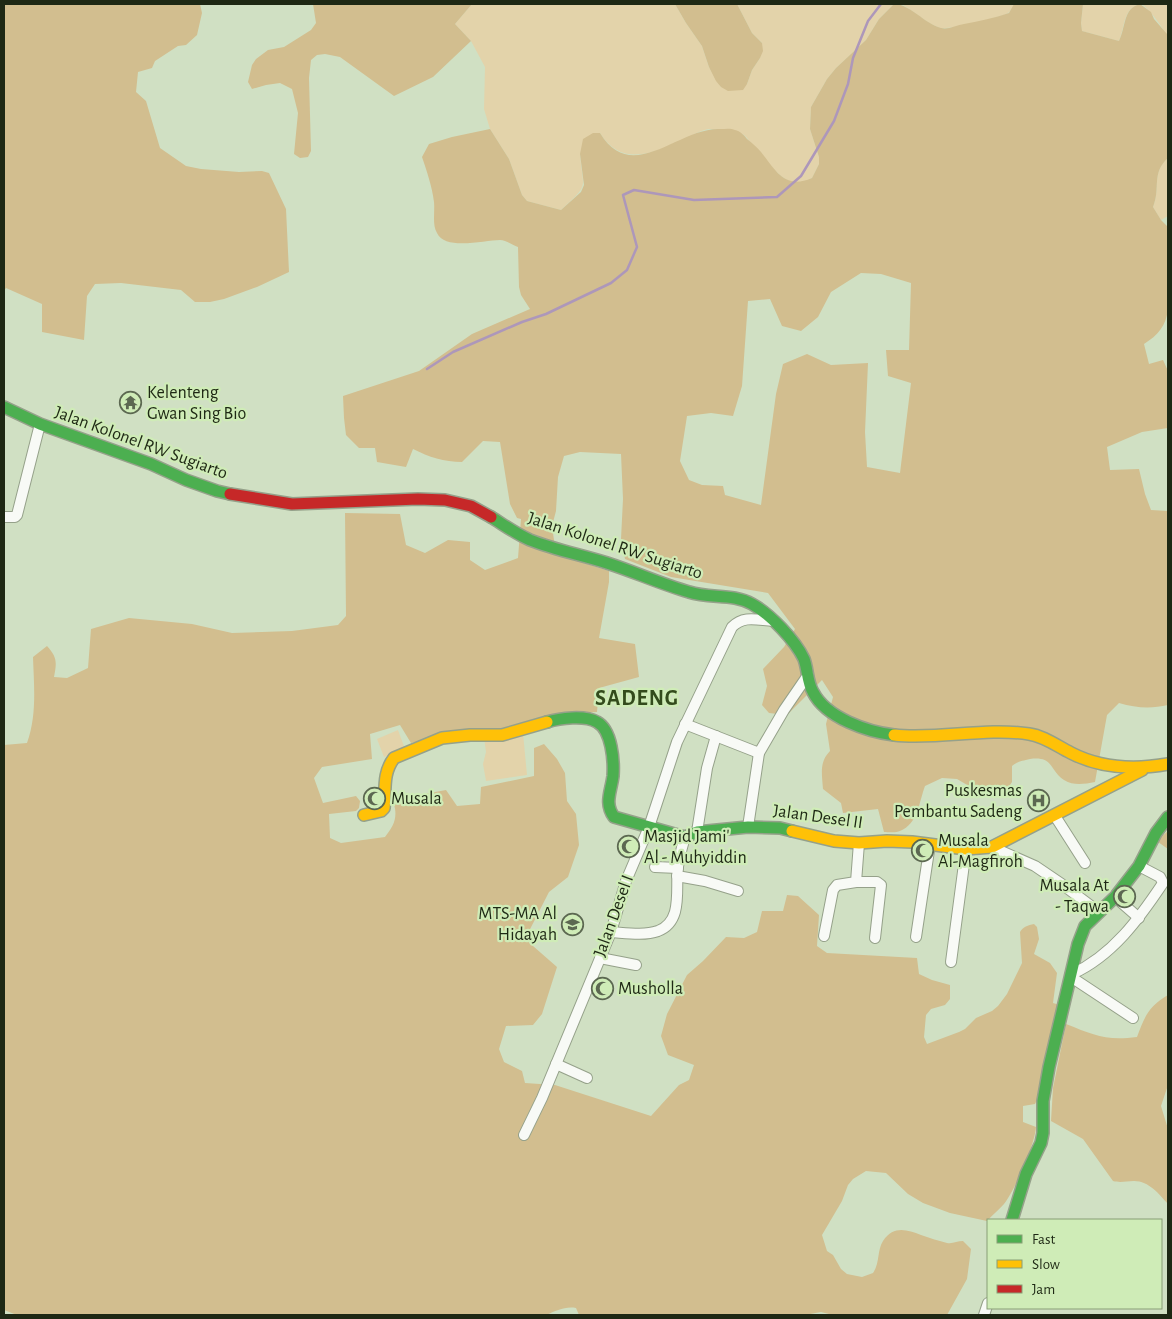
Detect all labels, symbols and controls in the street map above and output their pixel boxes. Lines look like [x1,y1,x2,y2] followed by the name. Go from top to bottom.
[147,384,247,423] place label: Kelenteng Gwan Sing Bio
[119,391,143,415] temple icon: Kelenteng Gwan Sing Bio
[52,403,230,483] street label: Jalan Kolonel RW Sugiarto
[525,509,705,583] street label: Jalan Kolonel RW Sugiarto
[595,687,679,709] district label: SADENG
[894,782,1022,821] place label: Puskesmas Pembantu Sadeng
[363,787,387,811] mosque icon: Musala
[1026,789,1050,813] hospital icon: Puskesmas Pembantu Sadeng
[391,790,442,808] place label: Musala
[772,802,864,832] street label: Jalan Desel II
[644,828,747,867] place label: Masjid Jami' Al - Muhyiddin
[938,832,1023,871] place label: Musala Al-Magfiroh
[616,835,640,859] mosque icon: Masjid Jami' Al - Muhyiddin
[910,839,934,863] mosque icon: Musala Al-Magfiroh
[591,873,637,959] street label: Jalan Desel I
[1039,877,1109,916] place label: Musala At - Taqwa
[1113,884,1137,908] mosque icon: Musala At - Taqwa
[478,905,557,944] place label: MTS-MA Al Hidayah
[561,912,585,936] school or university icon: MTS-MA Al Hidayah
[590,977,614,1001] mosque icon: Musholla
[618,980,683,998] place label: Musholla
[987,1219,1162,1309] legend
[1032,1232,1056,1247] text: Fast
[1032,1257,1060,1272] text: Slow
[1032,1282,1055,1297] text: Jam

